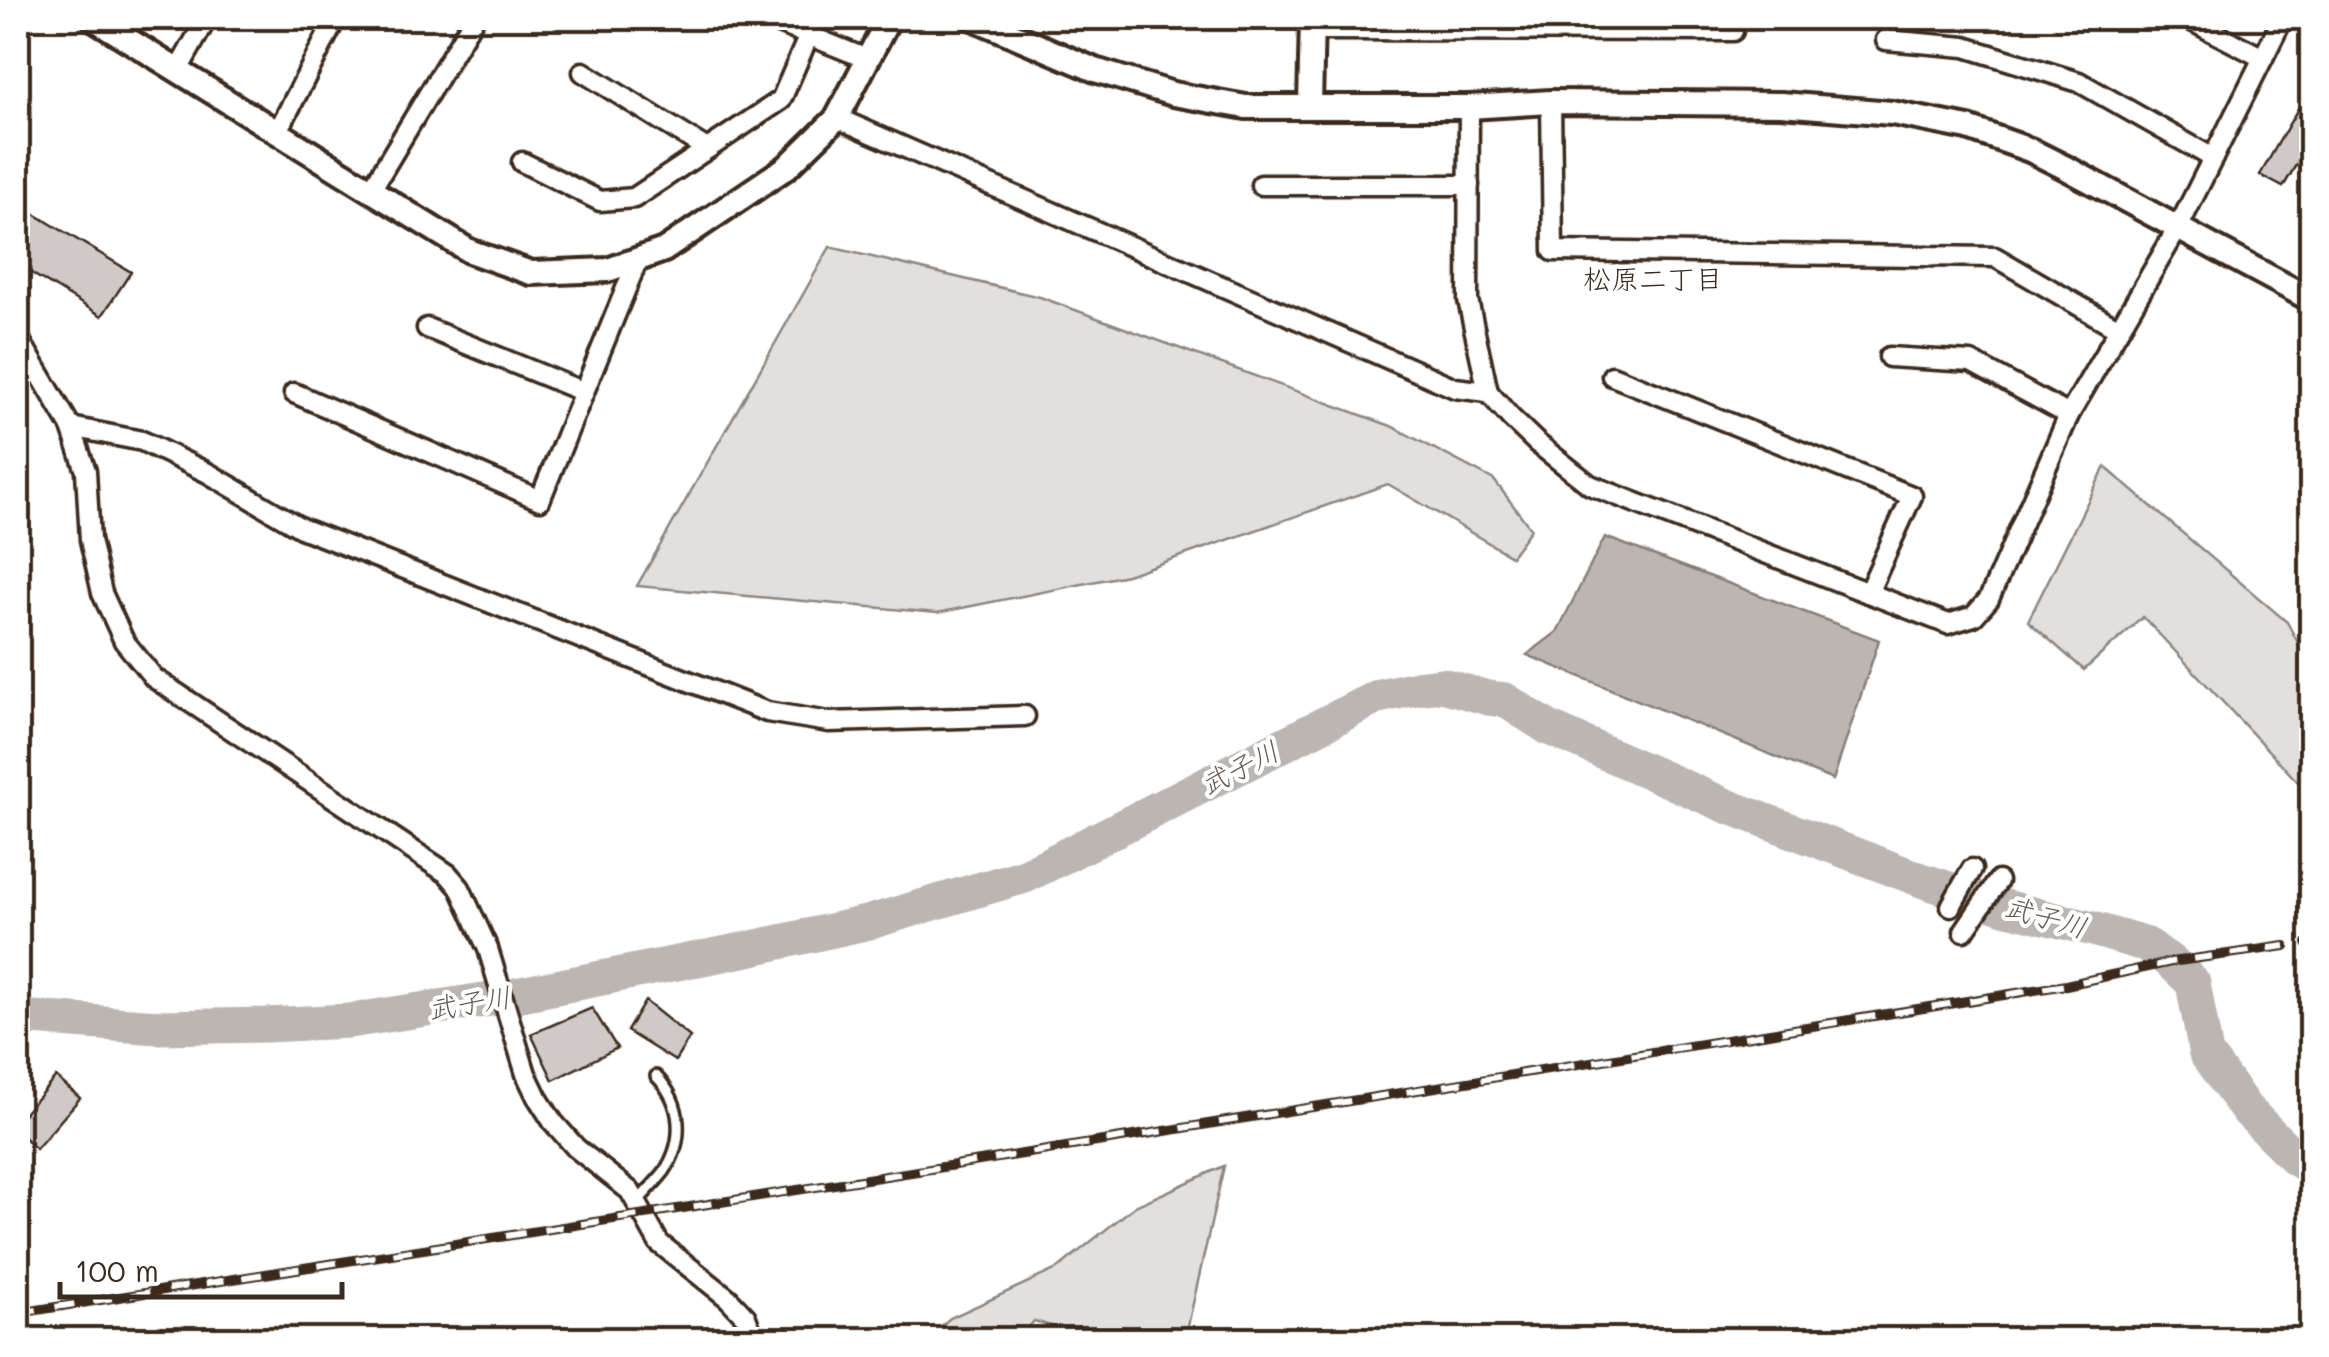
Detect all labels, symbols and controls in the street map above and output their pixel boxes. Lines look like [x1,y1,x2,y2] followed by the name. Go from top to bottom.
[1583,260,1723,296] district label: 松原二丁目
[1193,732,1285,802] water label: 武子川
[2001,887,2091,945] water label: 武子川
[425,978,513,1026] water label: 武子川
[60,1237,342,1299] scale bar
[75,1250,159,1290] text: 100 m

